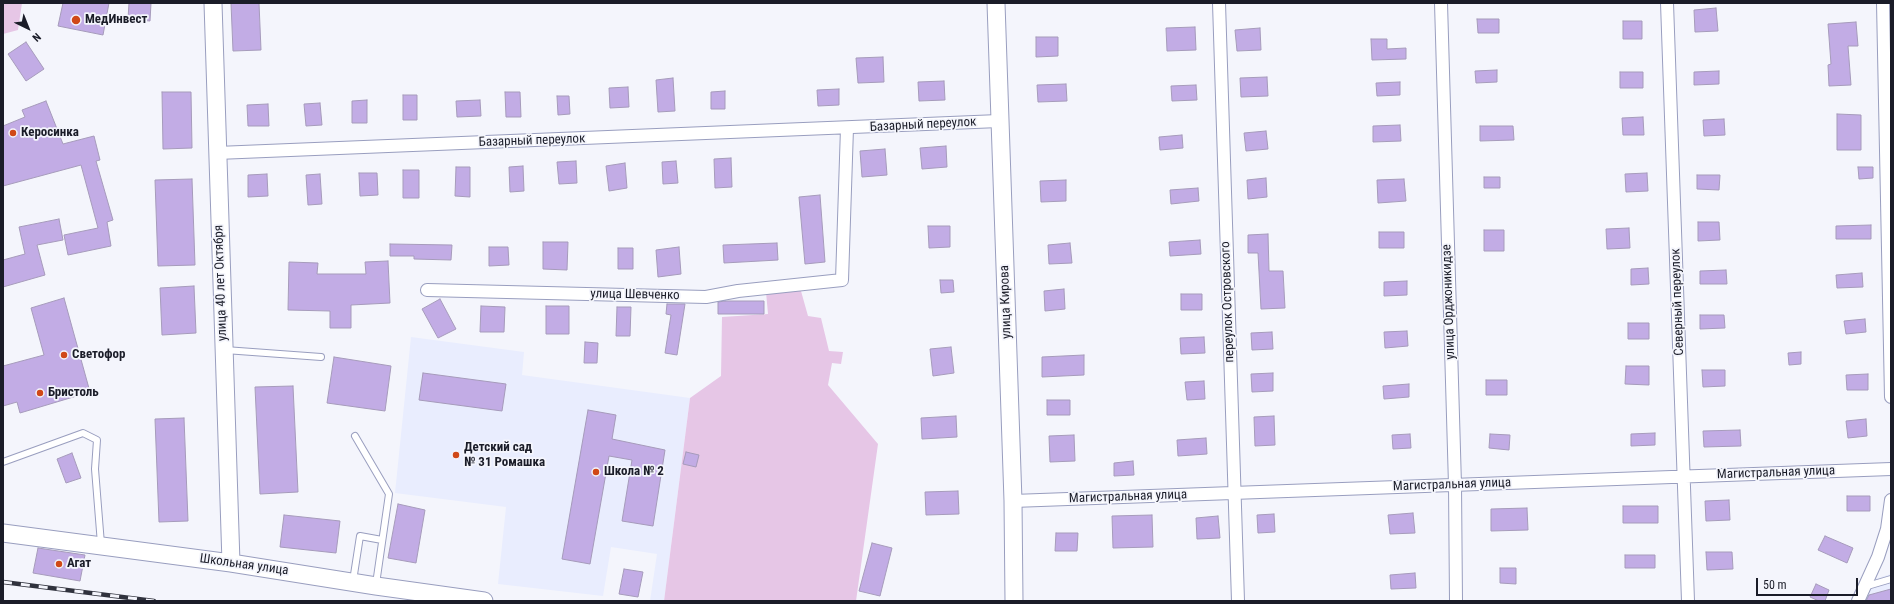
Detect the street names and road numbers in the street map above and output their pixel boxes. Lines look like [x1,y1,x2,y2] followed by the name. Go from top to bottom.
[869,114,977,136] street label: Базарный переулок
[478,131,586,151] street label: Базарный переулок
[211,225,231,341] street label: улица 40 лет Октября
[1218,241,1238,363] street label: переулок Островского
[1439,244,1459,360] street label: улица Орджоникидзе
[1668,248,1688,356] street label: Северный переулок
[997,265,1015,339] street label: улица Кирова
[590,286,680,304] street label: улица Шевченко
[1717,463,1835,483] street label: Магистральная улица
[1393,475,1511,495] street label: Магистральная улица
[1069,487,1187,507] street label: Магистральная улица
[199,551,289,579] street label: Школьная улица

